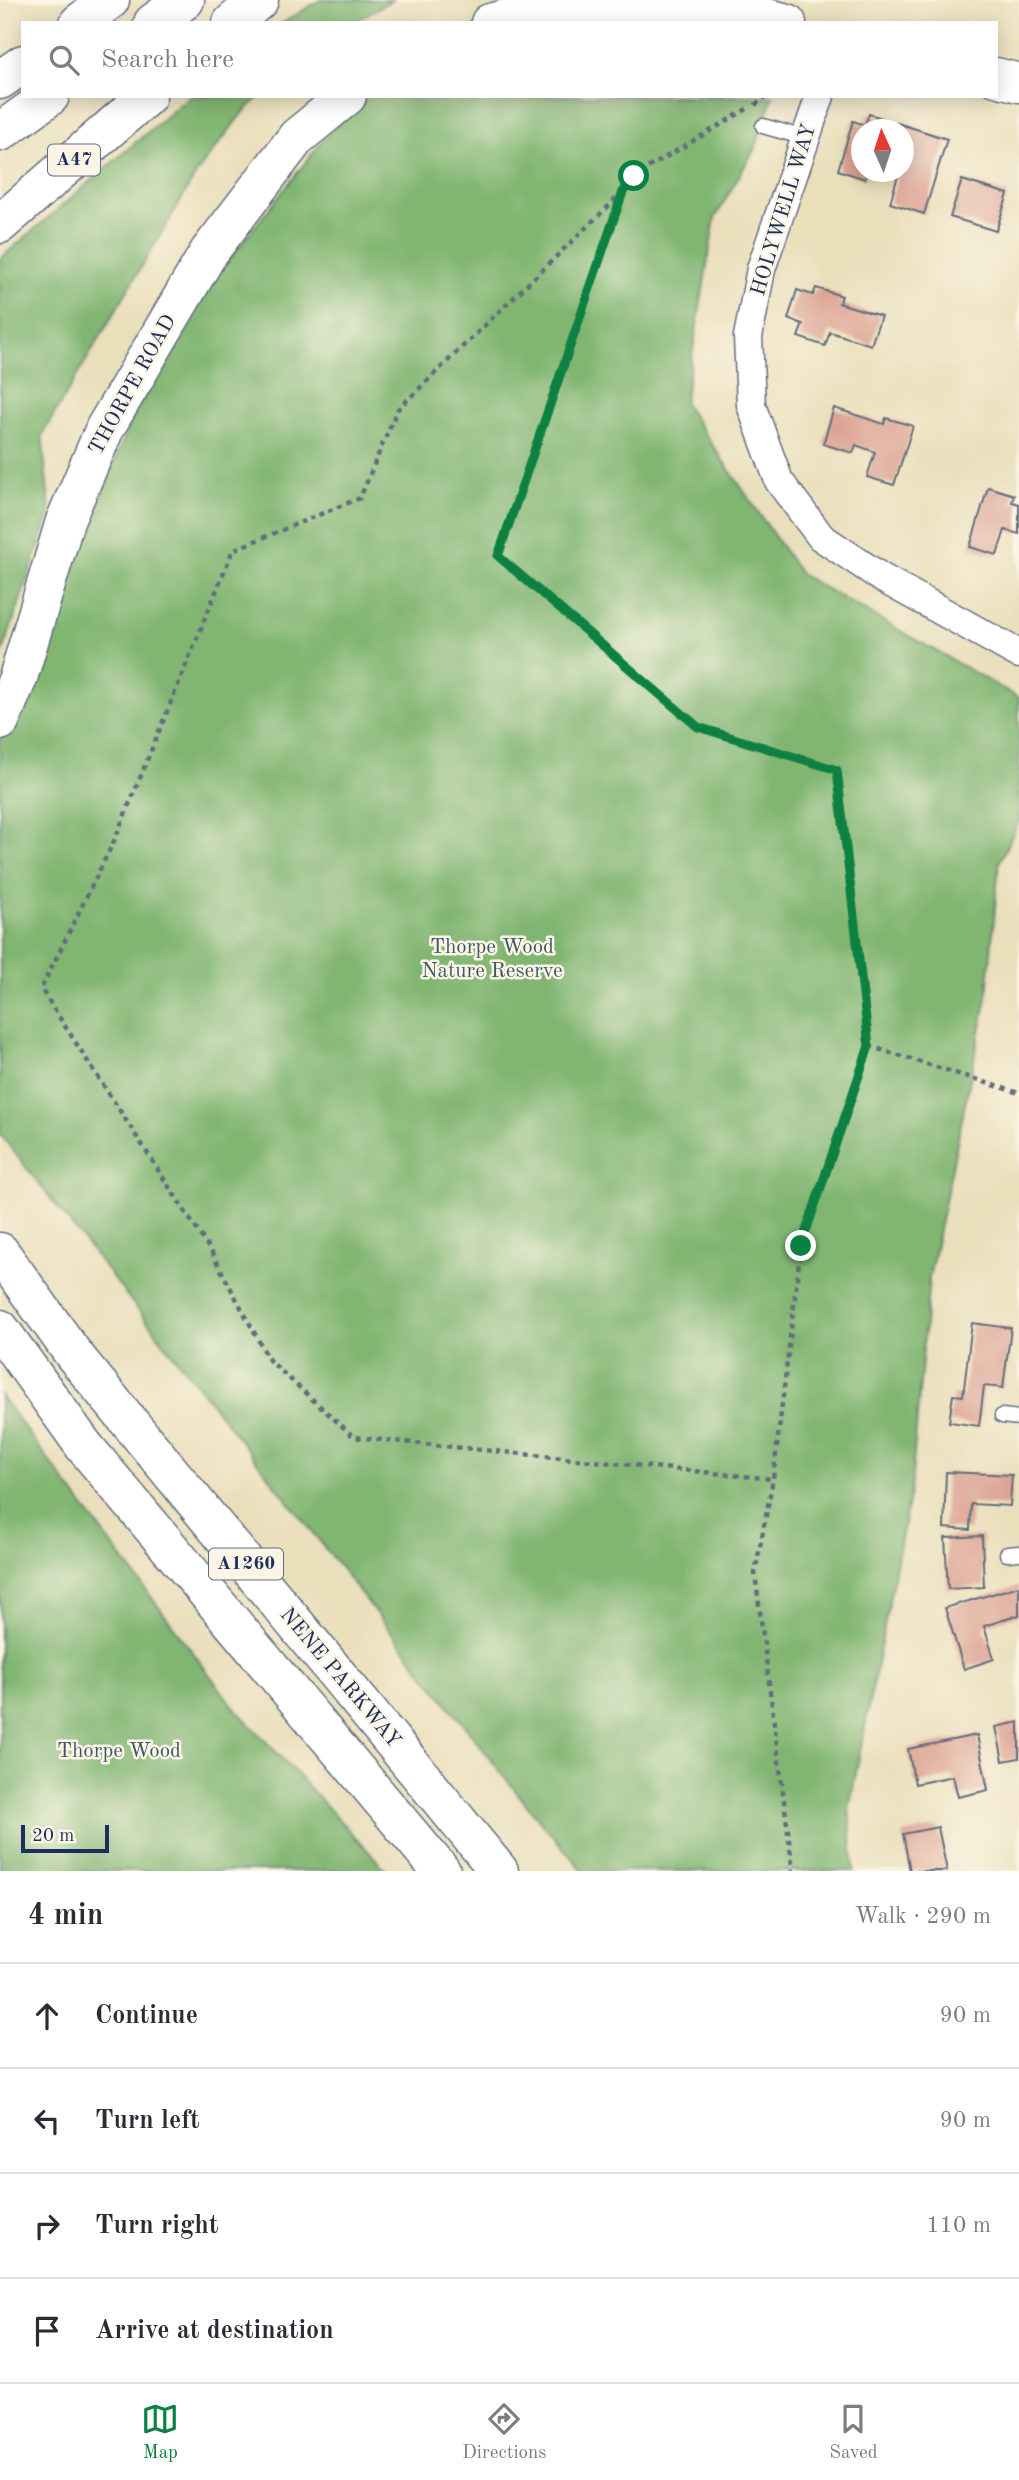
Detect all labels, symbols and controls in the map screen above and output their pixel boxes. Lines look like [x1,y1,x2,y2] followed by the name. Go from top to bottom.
[21,21,998,98] search box
[45,41,83,79] icon: search
[101,47,234,73] text: Search here
[851,119,914,182] north arrow
[748,122,820,298] street label: HOLYWELL WAY
[48,144,100,176] road number: A47
[618,160,649,191] route start
[86,311,180,459] street label: THORPE ROAD
[421,937,563,982] park label: Thorpe Wood Nature Reserve
[785,1230,816,1261] route end
[209,1548,283,1580] road number: A1260
[276,1604,404,1752] street label: NENE PARKWAY
[57,1741,181,1762] park label: Thorpe Wood
[21,1822,108,1854] scale bar
[32,1827,74,1846] text: 20 m
[28,1901,103,1931] text: 4 min
[855,1905,991,1928] text: Walk · 290 m
[28,1997,66,2035] icon: ahead
[95,2003,198,2029] text: Continue
[940,2004,991,2027] text: 90 m
[28,2102,66,2140] icon: left
[95,2108,200,2134] text: Turn left
[940,2109,991,2132] text: 90 m
[28,2207,66,2245] icon: right
[95,2213,218,2239] text: Turn right
[926,2214,991,2237] text: 110 m
[28,2312,66,2350] icon: arrive
[95,2318,334,2344] text: Arrive at destination
[141,2400,179,2465] tab: Map
[462,2400,547,2465] tab: Directions
[829,2400,878,2465] tab: Saved

